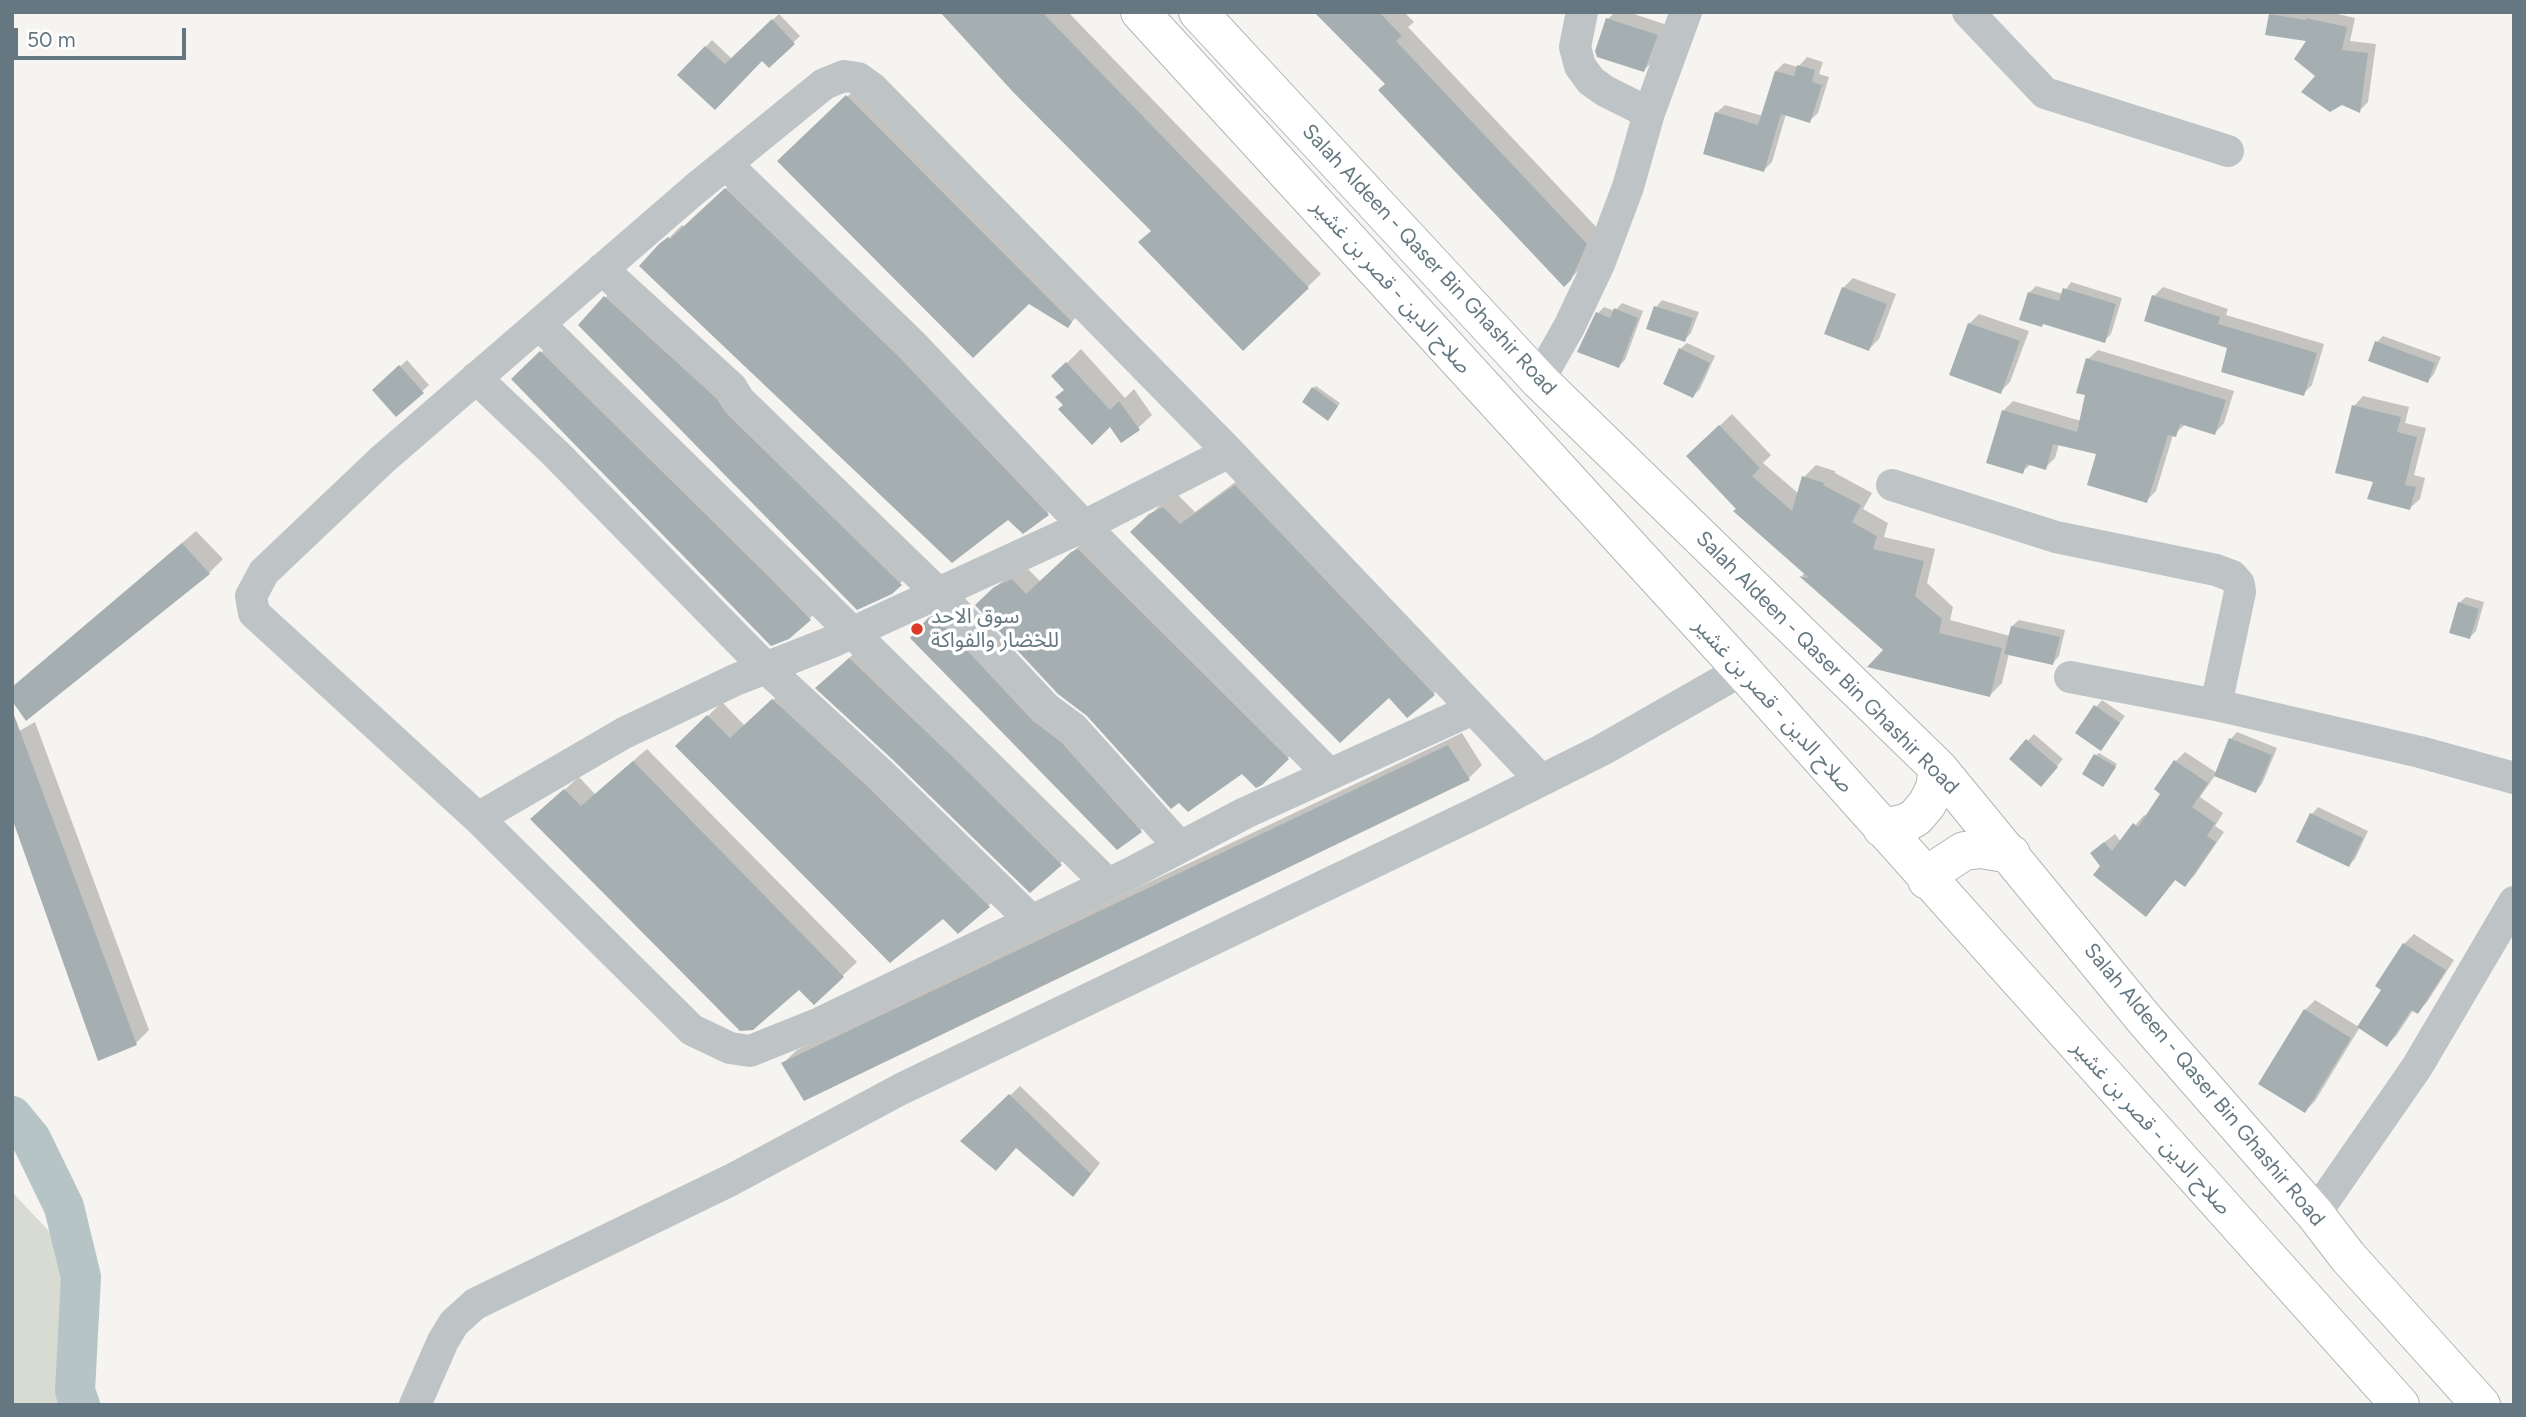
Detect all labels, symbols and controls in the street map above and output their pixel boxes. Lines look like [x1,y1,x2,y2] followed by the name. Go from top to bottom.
[18,14,189,58] scale bar
[27,27,76,52] text: 50 m
[1297,119,1561,401] street label: Salah Aldeen - Qaser Bin Ghashir Road
[1306,195,1476,379] street label: صلاح الدين - قصر بن غشير
[1690,526,1964,800] street label: Salah Aldeen - Qaser Bin Ghashir Road
[931,604,1059,654] place label: سوق الاحد للخضار والفواكة
[1688,614,1858,798] street label: صلاح الدين - قصر بن غشير
[909,621,925,637] marker: سوق الاحد للخضار والفواكة
[2078,938,2330,1232] street label: Salah Aldeen - Qaser Bin Ghashir Road
[2066,1036,2236,1220] street label: صلاح الدين - قصر بن غشير

